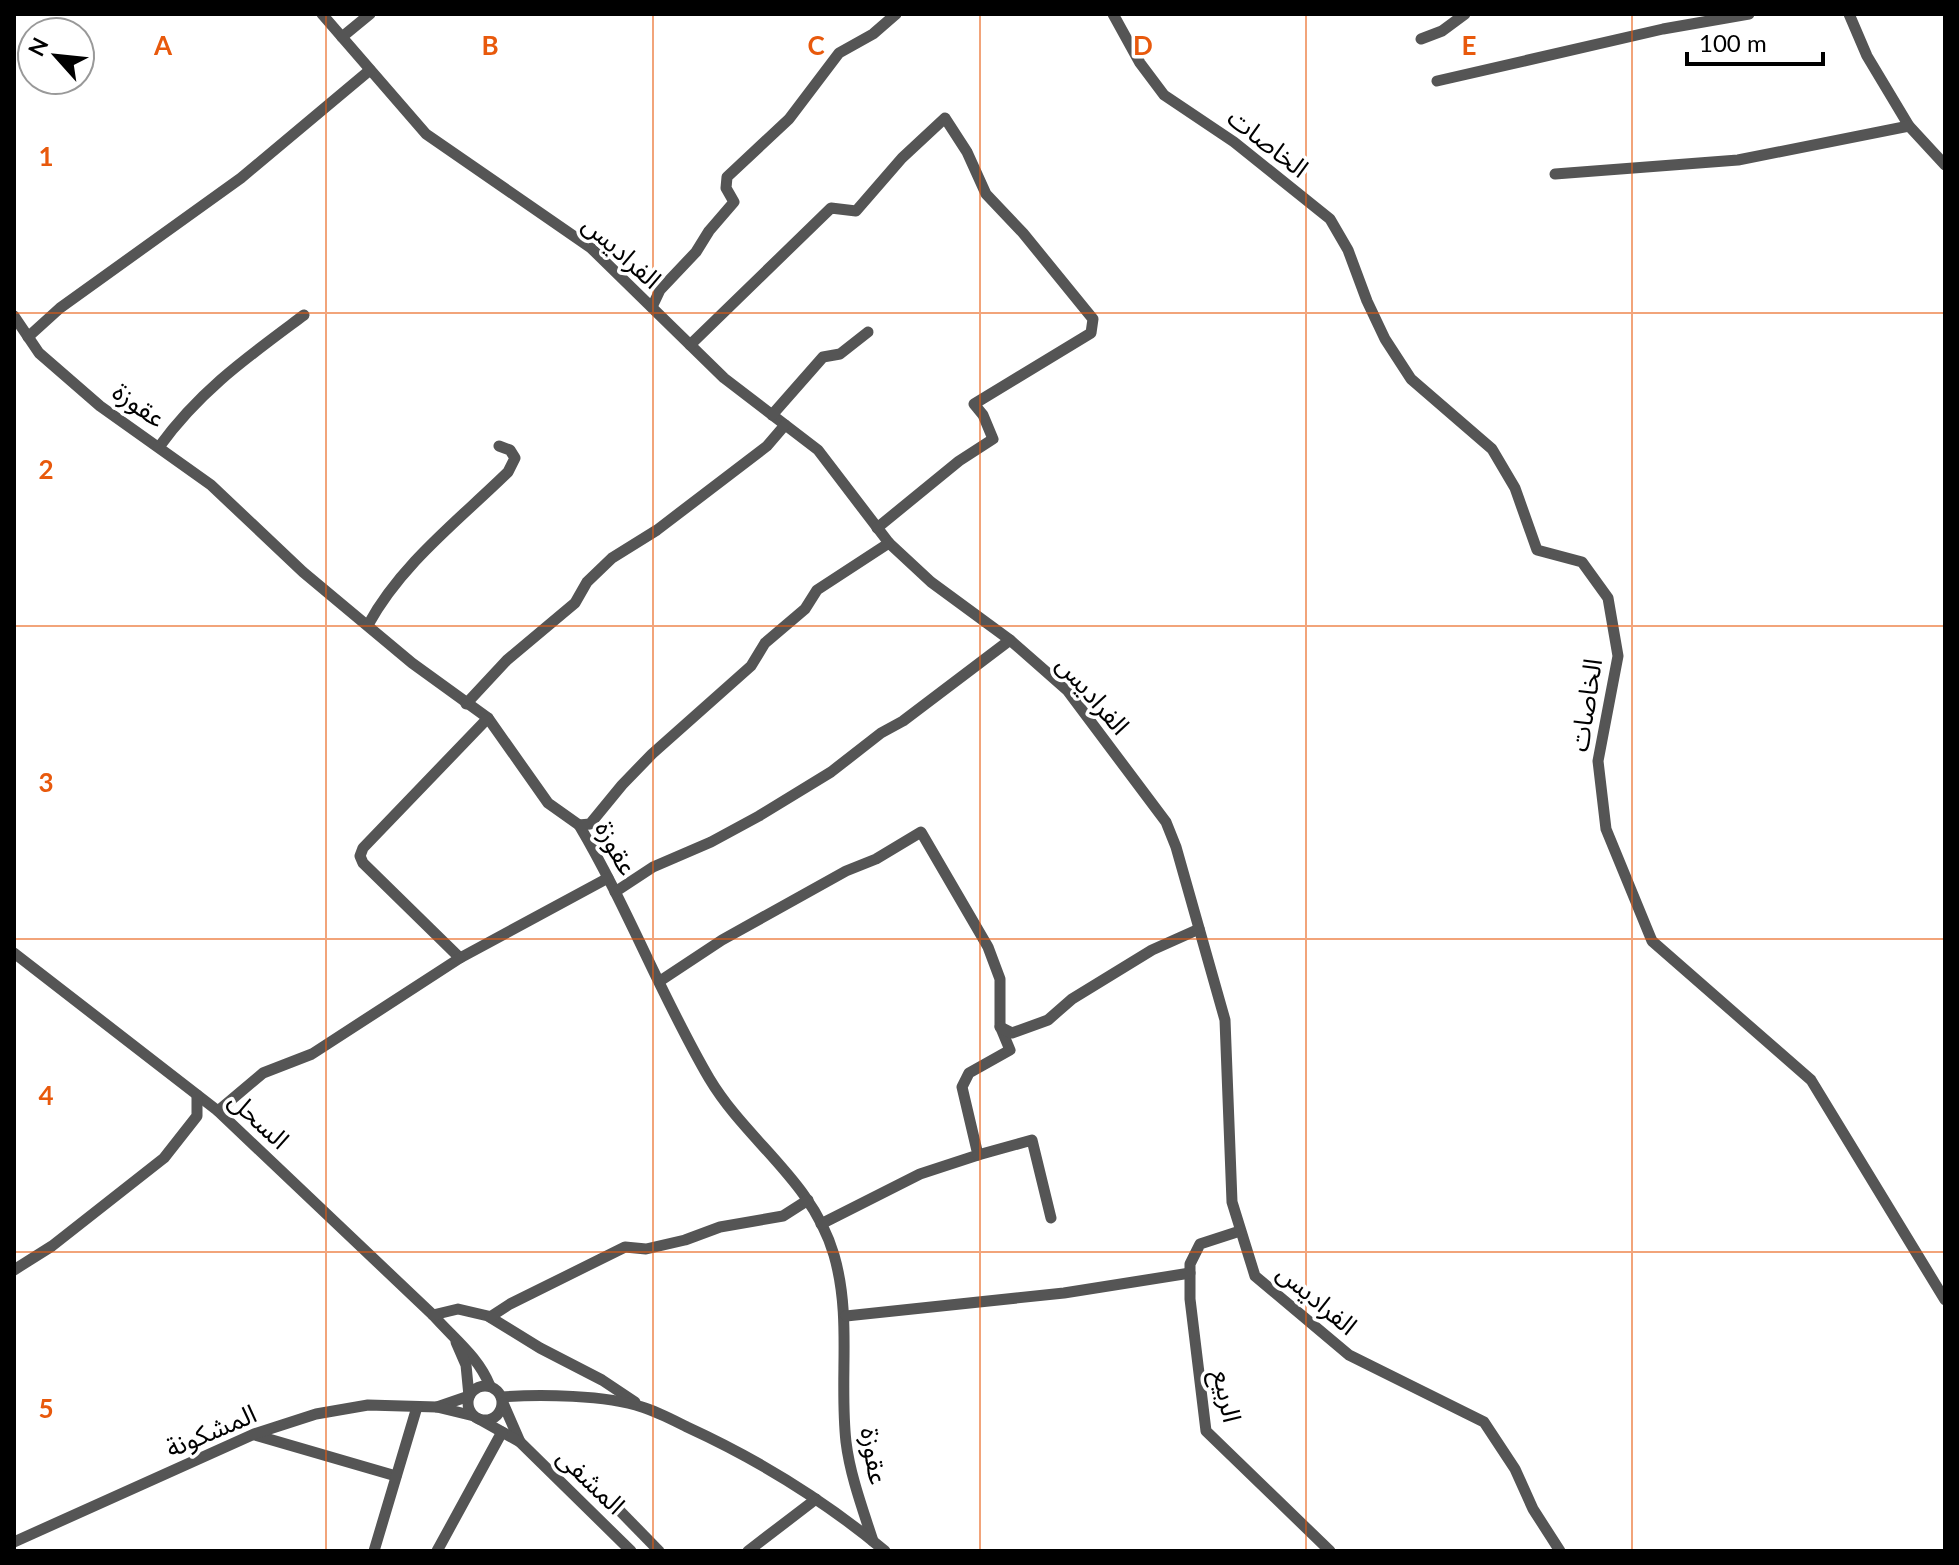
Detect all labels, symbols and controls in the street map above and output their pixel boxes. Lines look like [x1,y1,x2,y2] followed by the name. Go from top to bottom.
[16,16,96,96] north arrow
[1687,16,1823,66] scale bar
[1699,28,1767,57] text: 100 m
[153,29,173,61] text: A
[481,29,499,61] text: B
[807,29,825,61] text: C
[1133,29,1153,61] text: D
[1462,29,1476,61] text: E
[22,33,54,60] text: N
[1222,101,1315,184] street label: الخاصات
[38,140,54,172] text: 1
[577,208,669,295] street label: الفراديس
[107,375,172,434] street label: عقوزة
[38,453,54,485] text: 2
[1051,648,1137,741] street label: الفراديس
[1562,656,1608,754] street label: الخاصات
[38,766,54,798] text: 3
[589,815,645,880] street label: عقوزة
[38,1079,54,1111] text: 4
[223,1083,296,1155] street label: السحل
[1271,1256,1364,1341] street label: الفراديس
[1202,1367,1249,1426] street label: الربيع
[38,1392,54,1424] text: 5
[161,1397,261,1463] street label: المشكونة
[854,1425,896,1487] street label: عقوزة
[551,1440,632,1520] street label: المشفى

